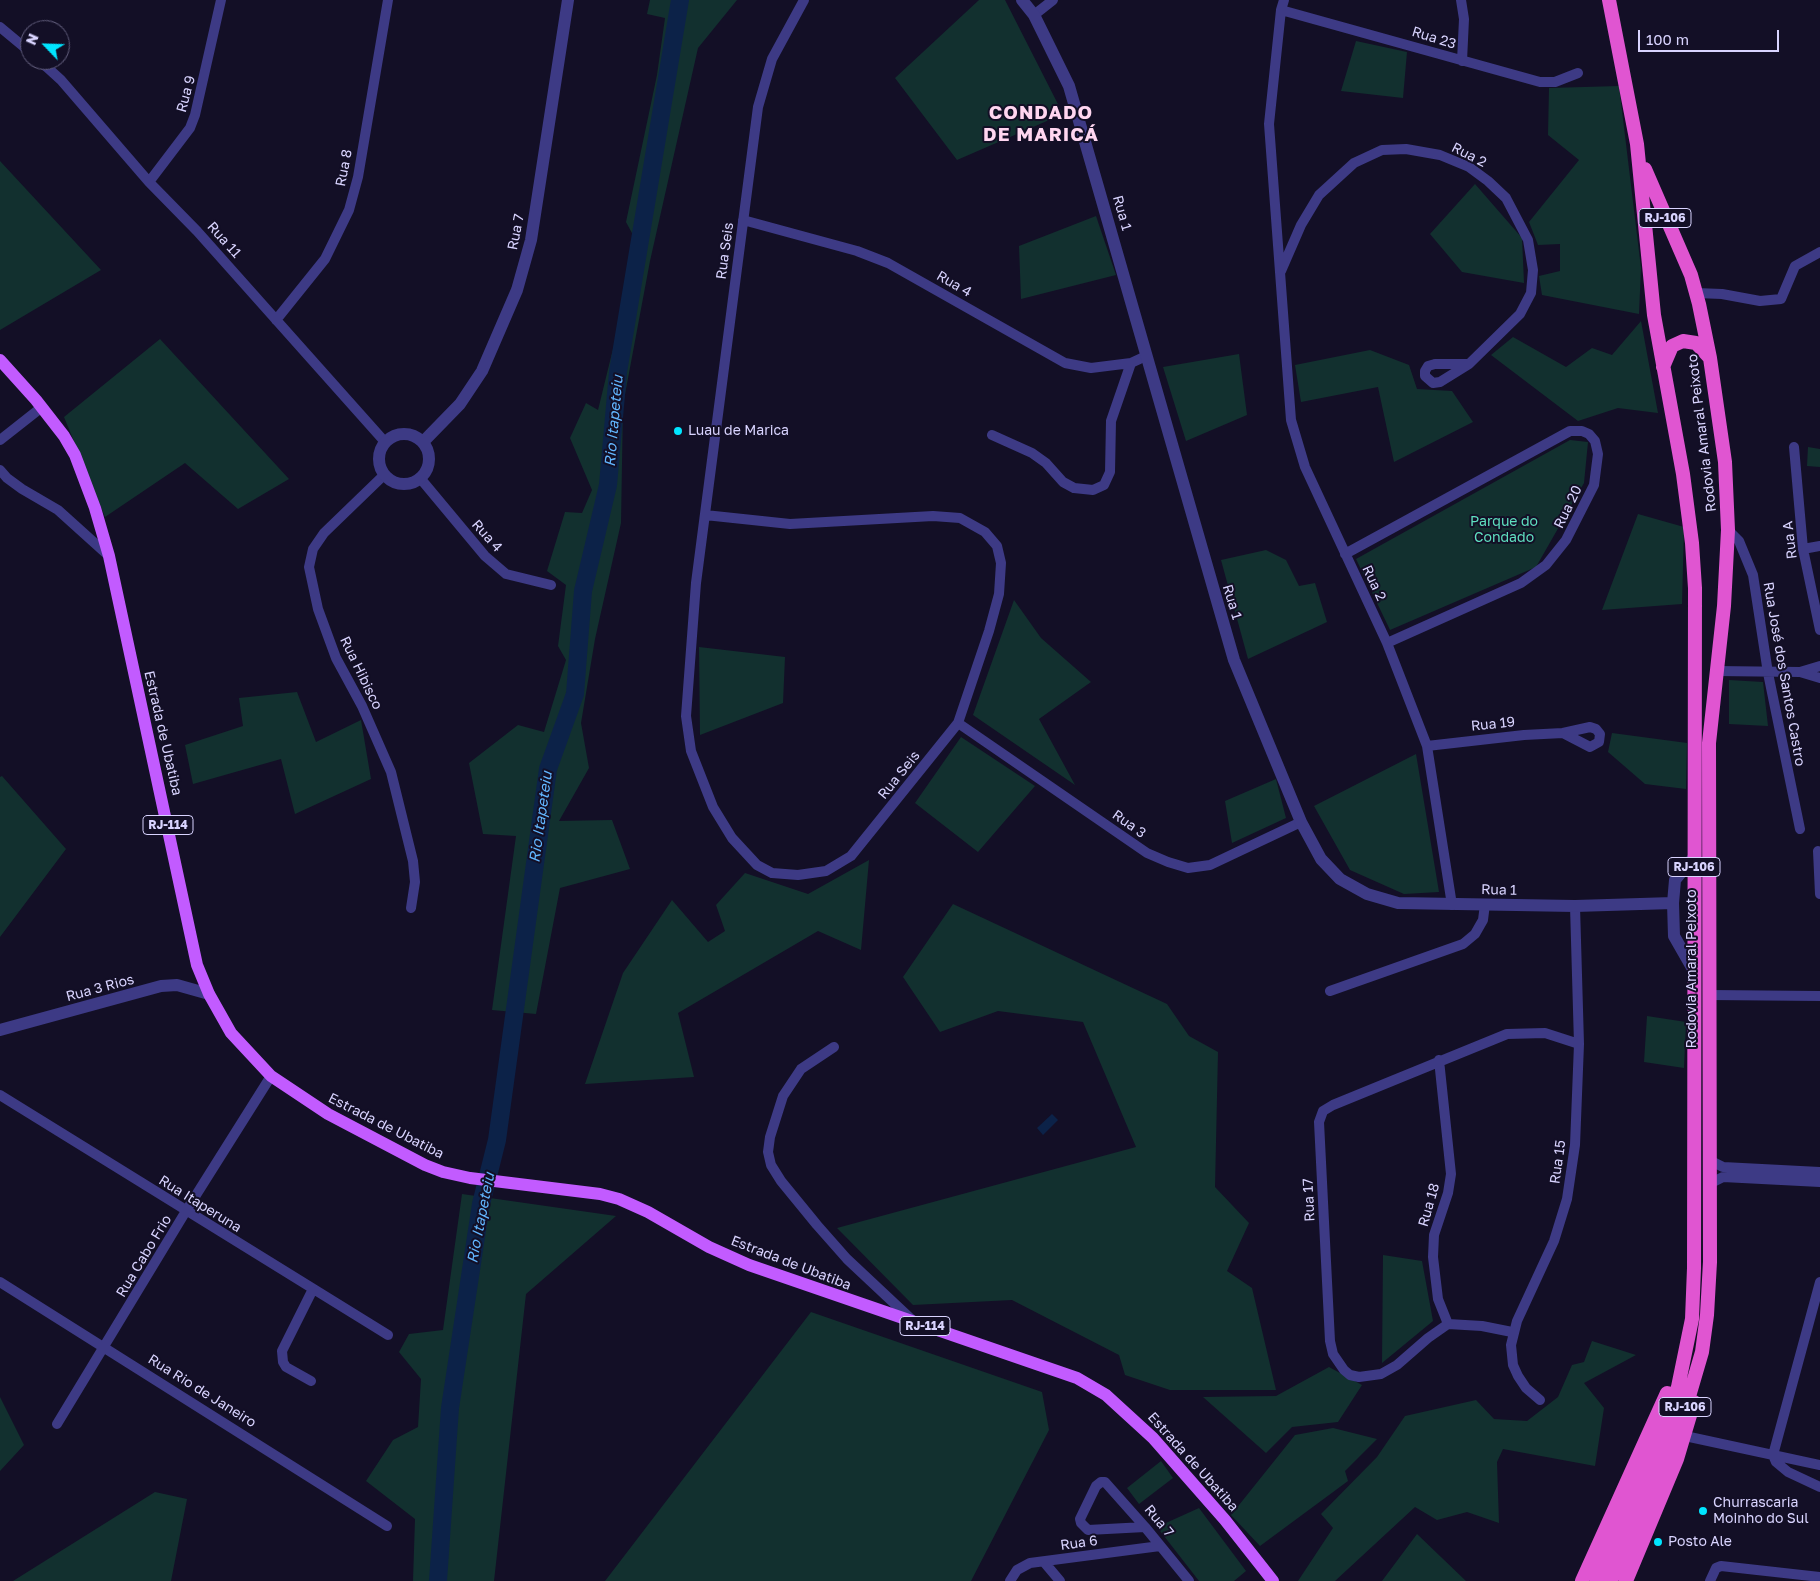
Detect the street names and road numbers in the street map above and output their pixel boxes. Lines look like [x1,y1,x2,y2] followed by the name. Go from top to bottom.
[1410,23,1458,53] street label: Rua 23
[173,74,199,114] street label: Rua 9
[1449,139,1489,171] street label: Rua 2
[332,148,356,188] street label: Rua 8
[1109,193,1135,233] street label: Rua 1
[1639,208,1691,228] road number: RJ-106
[504,212,528,252] street label: Rua 7
[203,219,245,261] street label: Rua 11
[713,221,737,281] street label: Rua Seis
[933,267,975,301] street label: Rua 4
[1684,353,1720,513] street label: Rodovia Amaral Peixoto
[1550,483,1586,531] street label: Rua 20
[468,516,506,556] street label: Rua 4
[1779,520,1801,560] street label: Rua A
[1359,563,1389,603] street label: Rua 2
[1760,581,1808,767] street label: Rua José dos Santos Castro
[1219,582,1245,622] street label: Rua 1
[336,634,386,712] street label: Rua Hibisco
[140,669,186,797] street label: Estrada de Ubatiba
[1470,713,1516,735] street label: Rua 19
[874,747,924,803] street label: Rua Seis
[1109,806,1149,842] street label: Rua 3
[143,816,193,834] road number: RJ-114
[1668,858,1720,876] road number: RJ-106
[1481,881,1517,899] street label: Rua 1
[1684,889,1700,1049] street label: Rodovia Amaral Peixoto
[64,971,136,1005] street label: Rua 3 Rios
[325,1090,447,1162] street label: Estrada de Ubatiba
[1547,1139,1569,1185] street label: Rua 15
[156,1172,244,1236] street label: Rua Itaperuna
[1299,1178,1319,1222] street label: Rua 17
[1415,1181,1443,1229] street label: Rua 18
[113,1212,175,1300] street label: Rua Cabo Frio
[728,1232,854,1294] street label: Estrada de Ubatiba
[900,1316,950,1335] road number: RJ-114
[145,1351,259,1431] street label: Rua Rio de Janeiro
[1659,1398,1711,1416] road number: RJ-106
[1144,1409,1242,1515] street label: Estrada de Ubatiba
[1141,1502,1177,1540] street label: Rua 7
[1059,1532,1099,1554] street label: Rua 6

